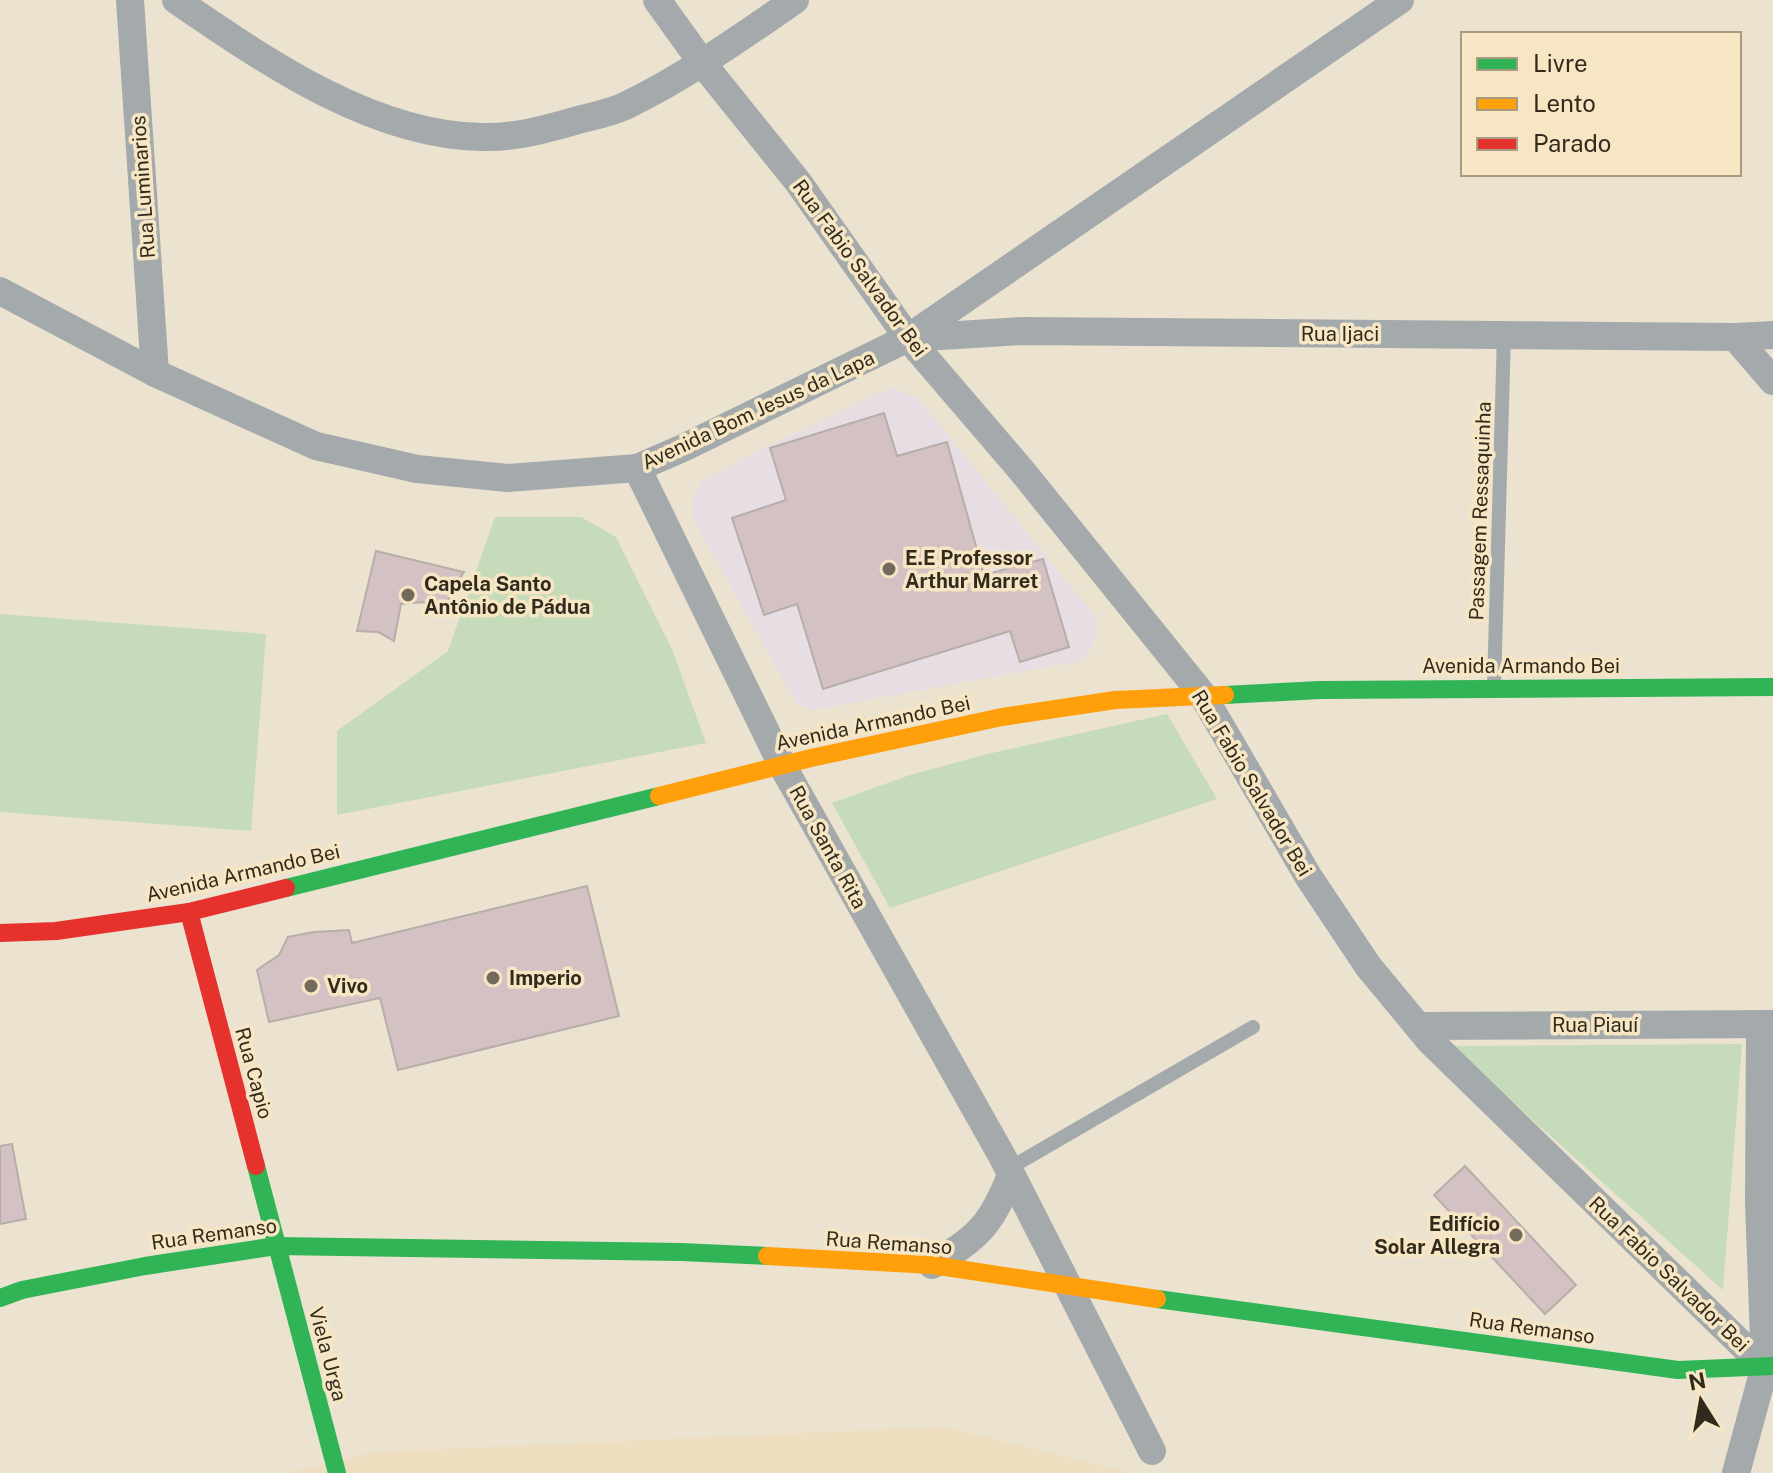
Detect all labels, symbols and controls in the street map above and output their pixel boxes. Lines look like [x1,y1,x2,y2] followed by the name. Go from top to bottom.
[1461,32,1741,176] legend
[1533,49,1588,77] text: Livre
[1533,89,1596,117] text: Lento
[126,115,160,259] street label: Rua Luminarios
[1533,129,1611,157] text: Parado
[788,175,932,361] street label: Rua Fabio Salvador Bei
[1301,322,1379,346] street label: Rua Ijaci
[638,345,878,475] street label: Avenida Bom Jesus da Lapa
[1464,401,1496,621] street label: Passagem Ressaquinha
[905,546,1038,593] place label: E.E Professor Arthur Marret
[880,560,898,578] marker: E.E Professor Arthur Marret
[424,572,590,619] place label: Capela Santo Antônio de Pádua
[399,586,417,604] marker: Capela Santo Antônio de Pádua
[1422,654,1620,678] street label: Avenida Armando Bei
[1187,685,1317,881] street label: Rua Fabio Salvador Bei
[774,691,972,755] street label: Avenida Armando Bei
[784,781,872,913] street label: Rua Santa Rita
[144,839,342,907] street label: Avenida Armando Bei
[509,966,582,990] place label: Imperio
[484,969,502,987] marker: Imperio
[327,974,368,998] place label: Vivo
[302,977,320,995] marker: Vivo
[1552,1013,1639,1037] street label: Rua Piauí
[230,1025,278,1121] street label: Rua Capio
[1584,1191,1754,1357] street label: Rua Fabio Salvador Bei
[1374,1212,1500,1259] place label: Edifício Solar Allegra
[150,1213,278,1255] street label: Rua Remanso
[1507,1226,1525,1244] marker: Edifício Solar Allegra
[825,1227,953,1259] street label: Rua Remanso
[304,1304,352,1404] street label: Viela Urga
[1468,1307,1596,1349] street label: Rua Remanso
[1661,1361,1741,1441] north arrow
[1686,1367,1708,1396] text: N

